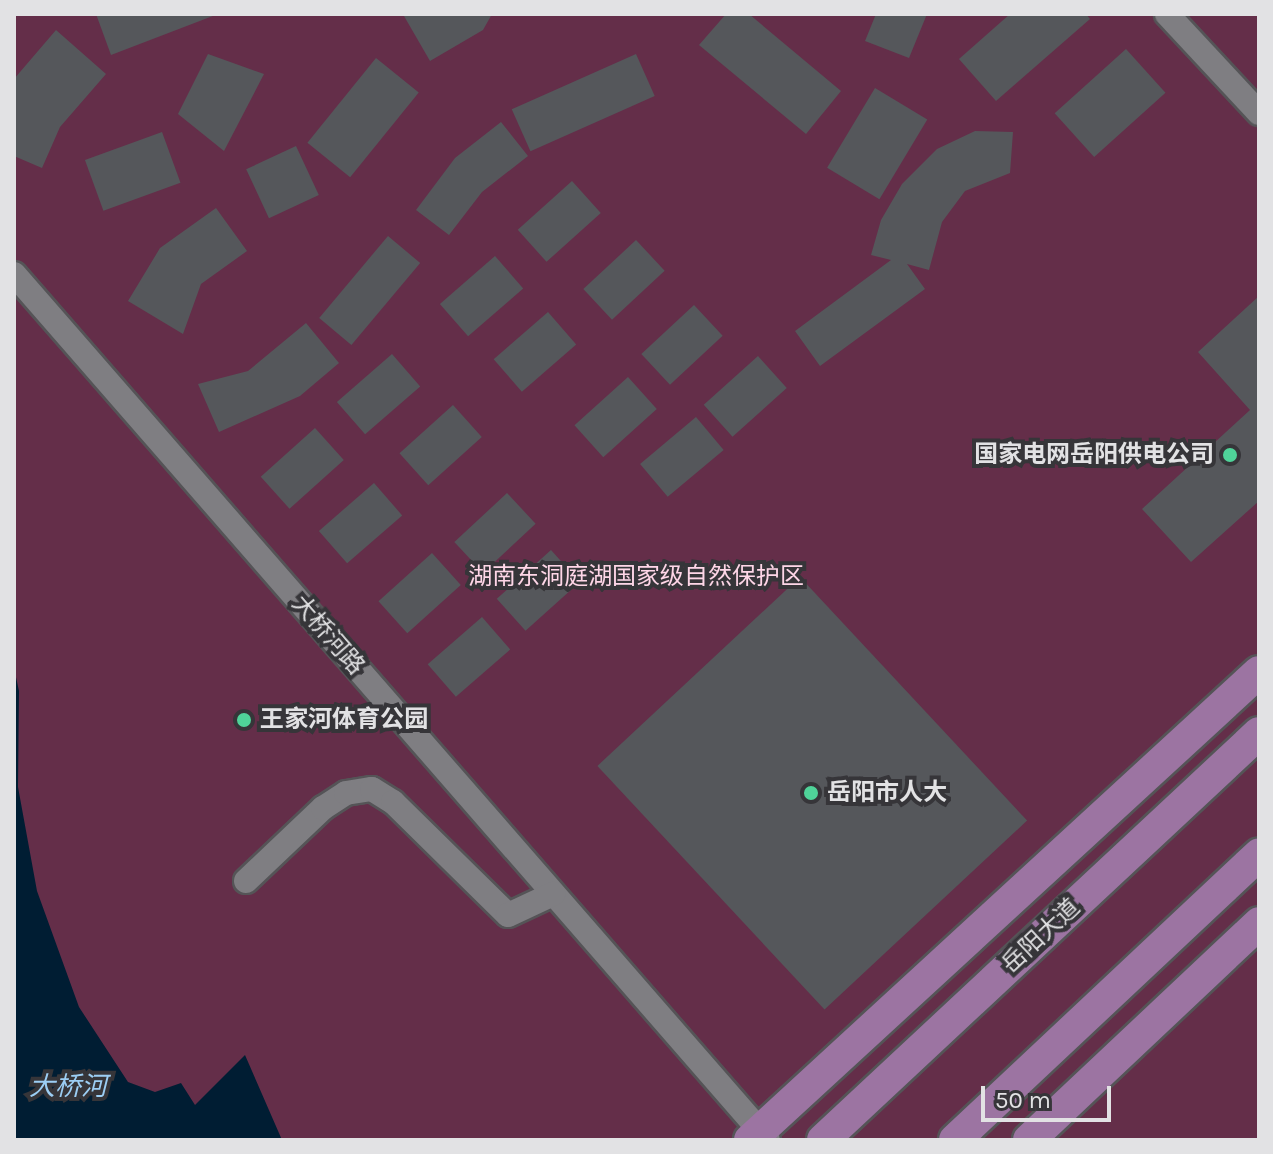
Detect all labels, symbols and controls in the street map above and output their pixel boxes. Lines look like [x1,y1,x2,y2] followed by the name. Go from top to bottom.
[974,441,1214,469] place label: 国家电网岳阳供电公司
[1221,446,1239,464] marker: 国家电网岳阳供电公司
[468,563,804,591] park label: 湖南东洞庭湖国家级自然保护区
[286,589,370,681] street label: 大桥河路
[260,706,428,734] place label: 王家河体育公园
[235,711,253,729] marker: 王家河体育公园
[827,779,947,807] place label: 岳阳市人大
[802,784,820,802] marker: 岳阳市人大
[996,893,1086,979] street label: 岳阳大道
[985,1070,1115,1120] scale bar
[29,1071,107,1103] water label: 大桥河
[995,1086,1051,1114] text: 50 m

